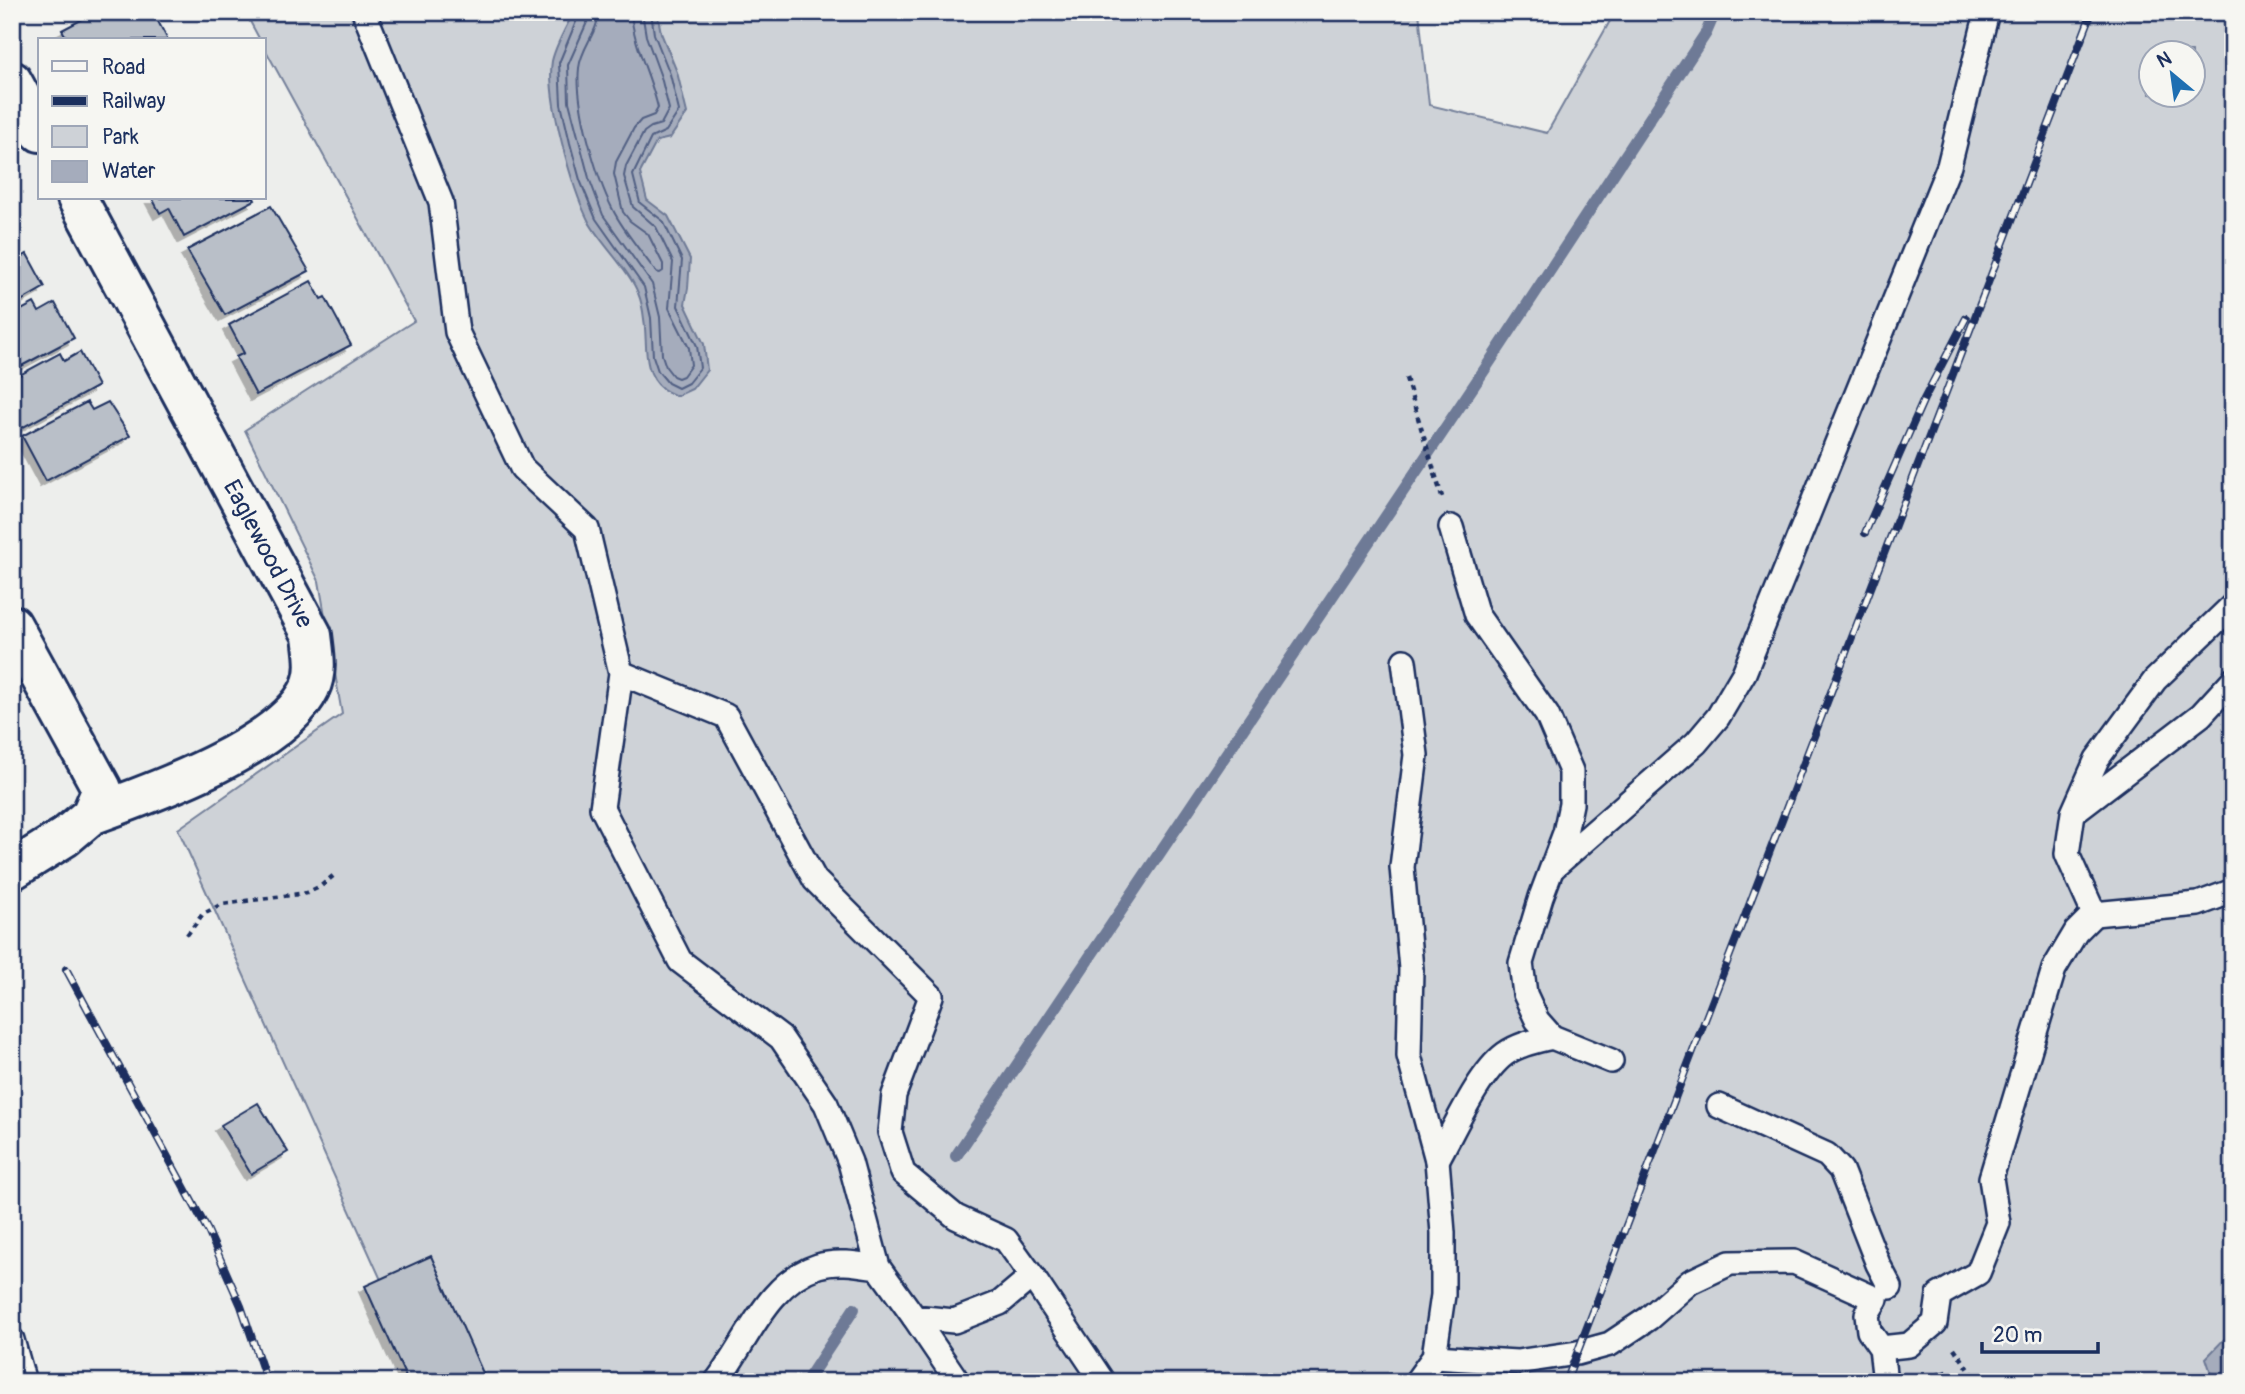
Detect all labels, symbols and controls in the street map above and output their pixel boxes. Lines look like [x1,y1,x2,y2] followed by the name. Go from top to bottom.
[38,38,266,200] legend
[2136,38,2206,108] north arrow
[2153,46,2176,74] text: N
[102,54,146,81] text: Road
[102,88,166,115] text: Railway
[102,124,139,151] text: Park
[102,158,156,185] text: Water
[217,475,319,633] street label: Eaglewood Drive
[1982,1310,2098,1354] scale bar
[1993,1322,2042,1349] text: 20 m

